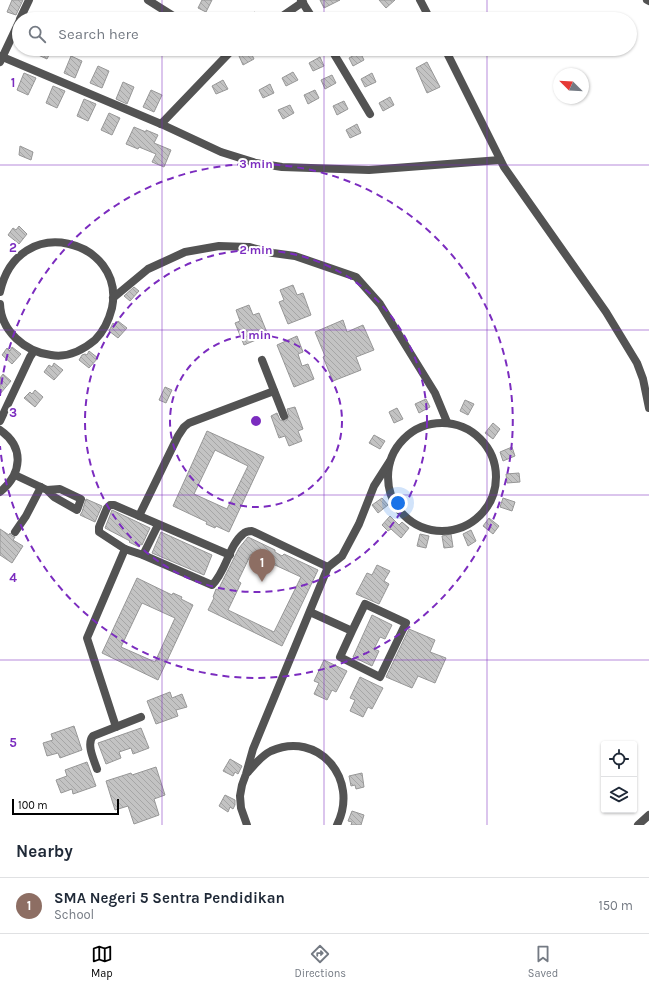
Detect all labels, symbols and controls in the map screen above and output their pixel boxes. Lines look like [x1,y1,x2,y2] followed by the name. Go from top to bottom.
[12,12,637,56] search box
[26,23,48,45] icon: search
[58,25,139,43] text: Search here
[553,68,589,104] north arrow
[11,75,15,90] text: 1
[239,157,273,171] text: 3 min
[9,240,17,255] text: 2
[239,243,273,257] text: 2 min
[241,328,271,342] text: 1 min
[9,405,17,420] text: 3
[249,414,263,428] centre of rings
[388,493,408,513] your location
[249,549,275,582] pin: 1
[9,570,17,585] text: 4
[9,735,17,750] text: 5
[601,741,637,813] map controls
[601,741,637,777] button: locate
[601,777,637,813] button: layers
[12,797,119,816] scale bar
[18,799,48,812] text: 100 m
[16,841,73,861] text: Nearby
[54,889,285,907] text: SMA Negeri 5 Sentra Pendidikan
[27,898,31,913] text: 1
[598,898,633,913] text: 150 m
[54,907,94,922] text: School
[91,943,113,980] tab: Map
[294,943,346,980] tab: Directions
[528,943,558,980] tab: Saved

